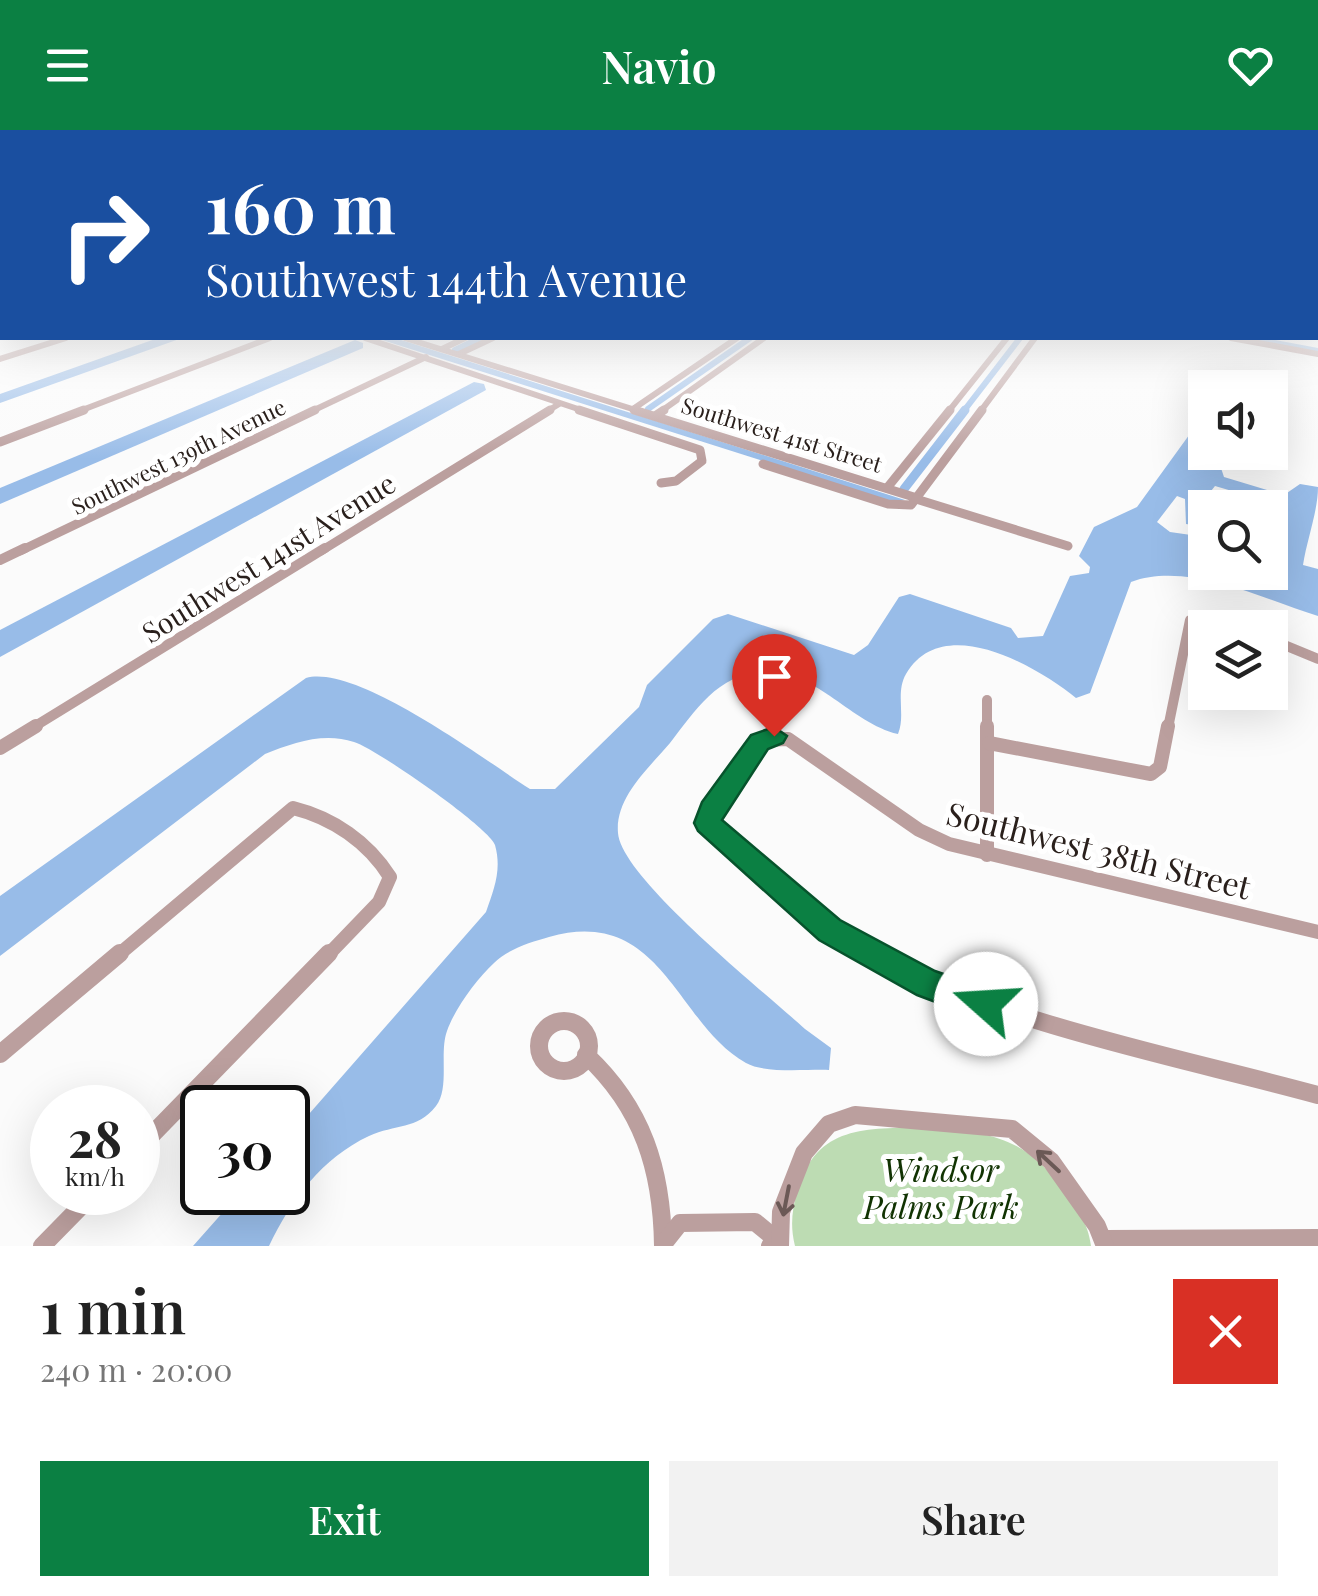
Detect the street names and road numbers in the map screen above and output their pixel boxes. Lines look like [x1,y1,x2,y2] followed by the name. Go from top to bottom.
[678,389,887,479] street label: Southwest 41st Street
[66,391,290,521] street label: Southwest 139th Avenue
[134,464,402,650] street label: Southwest 141st Avenue
[942,790,1256,908] street label: Southwest 38th Street

